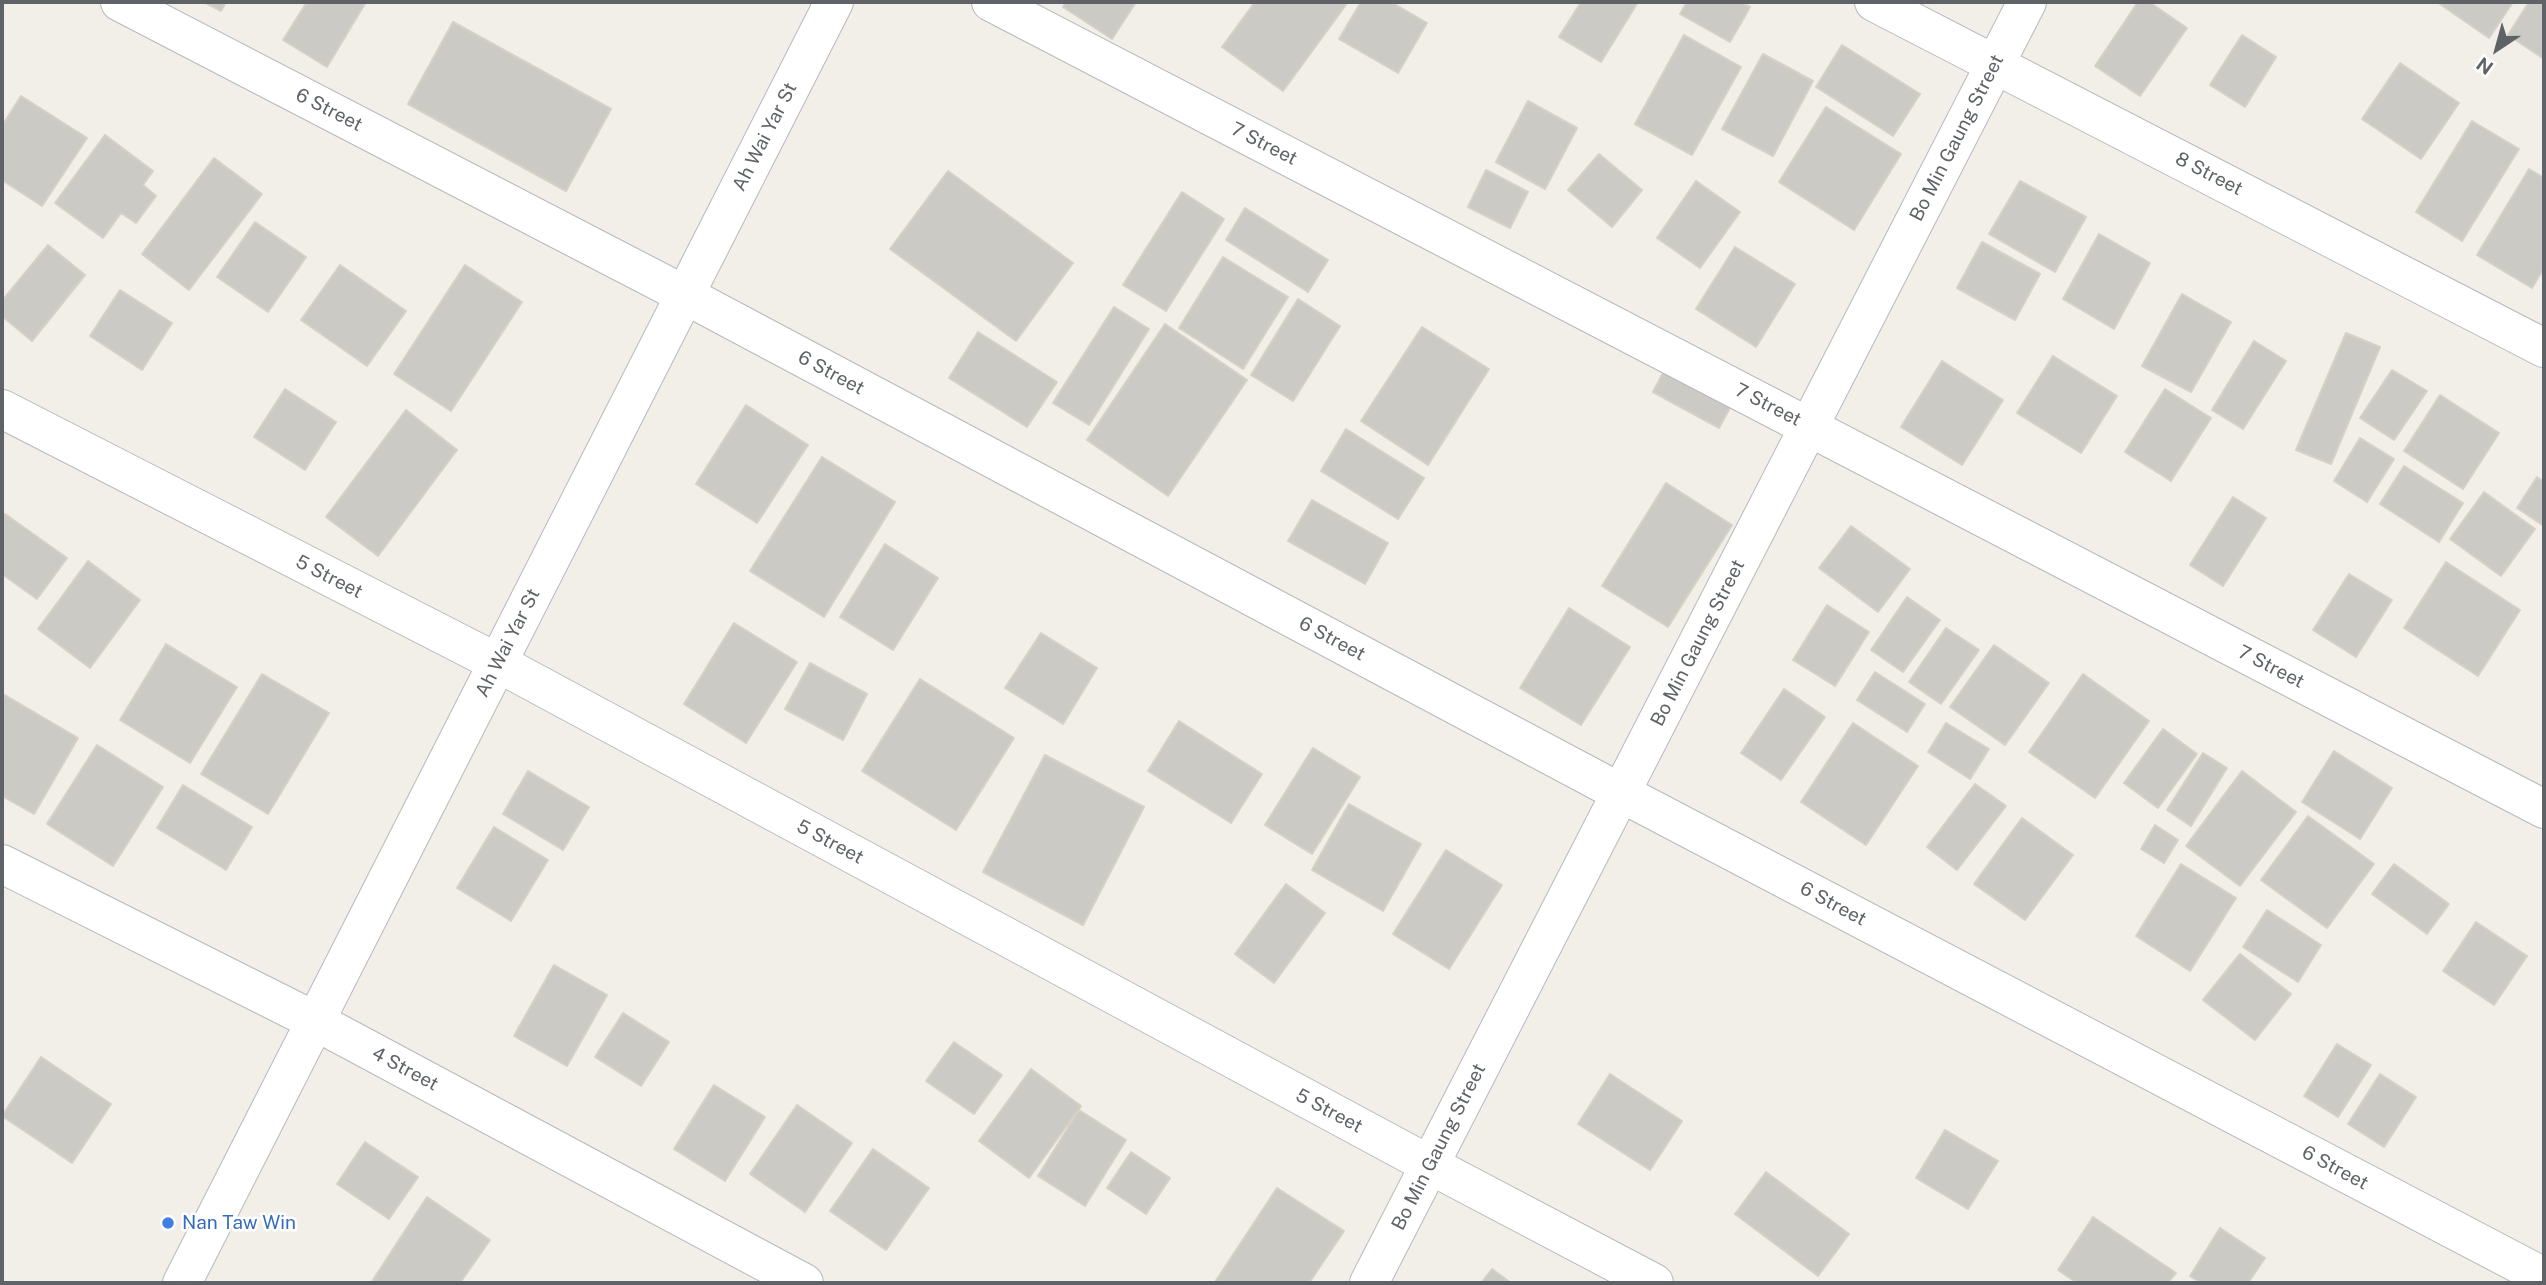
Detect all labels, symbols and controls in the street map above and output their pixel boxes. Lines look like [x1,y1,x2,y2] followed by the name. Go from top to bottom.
[2462,14,2532,84] north arrow
[1905,51,2009,225] street label: Bo Min Gaung Street
[2472,53,2497,79] text: N
[728,79,802,195] street label: Ah Wai Yar St
[292,84,366,136] street label: 6 Street
[1227,118,1301,170] street label: 7 Street
[2172,147,2246,201] street label: 8 Street
[794,346,868,400] street label: 6 Street
[1731,379,1805,431] street label: 7 Street
[292,550,366,604] street label: 5 Street
[1646,556,1750,730] street label: Bo Min Gaung Street
[471,585,545,701] street label: Ah Wai Yar St
[1295,612,1369,666] street label: 6 Street
[2234,641,2308,693] street label: 7 Street
[793,815,867,869] street label: 5 Street
[1796,877,1870,931] street label: 6 Street
[368,1042,442,1096] street label: 4 Street
[1387,1060,1491,1234] street label: Bo Min Gaung Street
[1292,1084,1366,1138] street label: 5 Street
[2298,1141,2372,1195] street label: 6 Street
[182,1212,296,1234] place label: Nan Taw Win
[160,1215,176,1231] marker: Nan Taw Win

